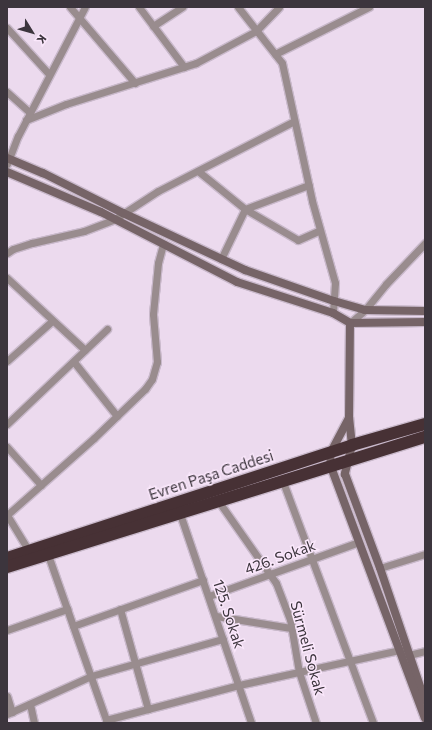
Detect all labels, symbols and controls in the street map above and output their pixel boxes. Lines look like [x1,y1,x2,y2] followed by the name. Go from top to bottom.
[12,12,52,52] north arrow
[34,33,49,47] text: K
[146,446,276,504] street label: Evren Paşa Caddesi
[242,536,318,578] street label: 426. Sokak
[209,577,249,651] street label: 125. Sokak
[287,599,329,697] street label: Sürmeli Sokak

